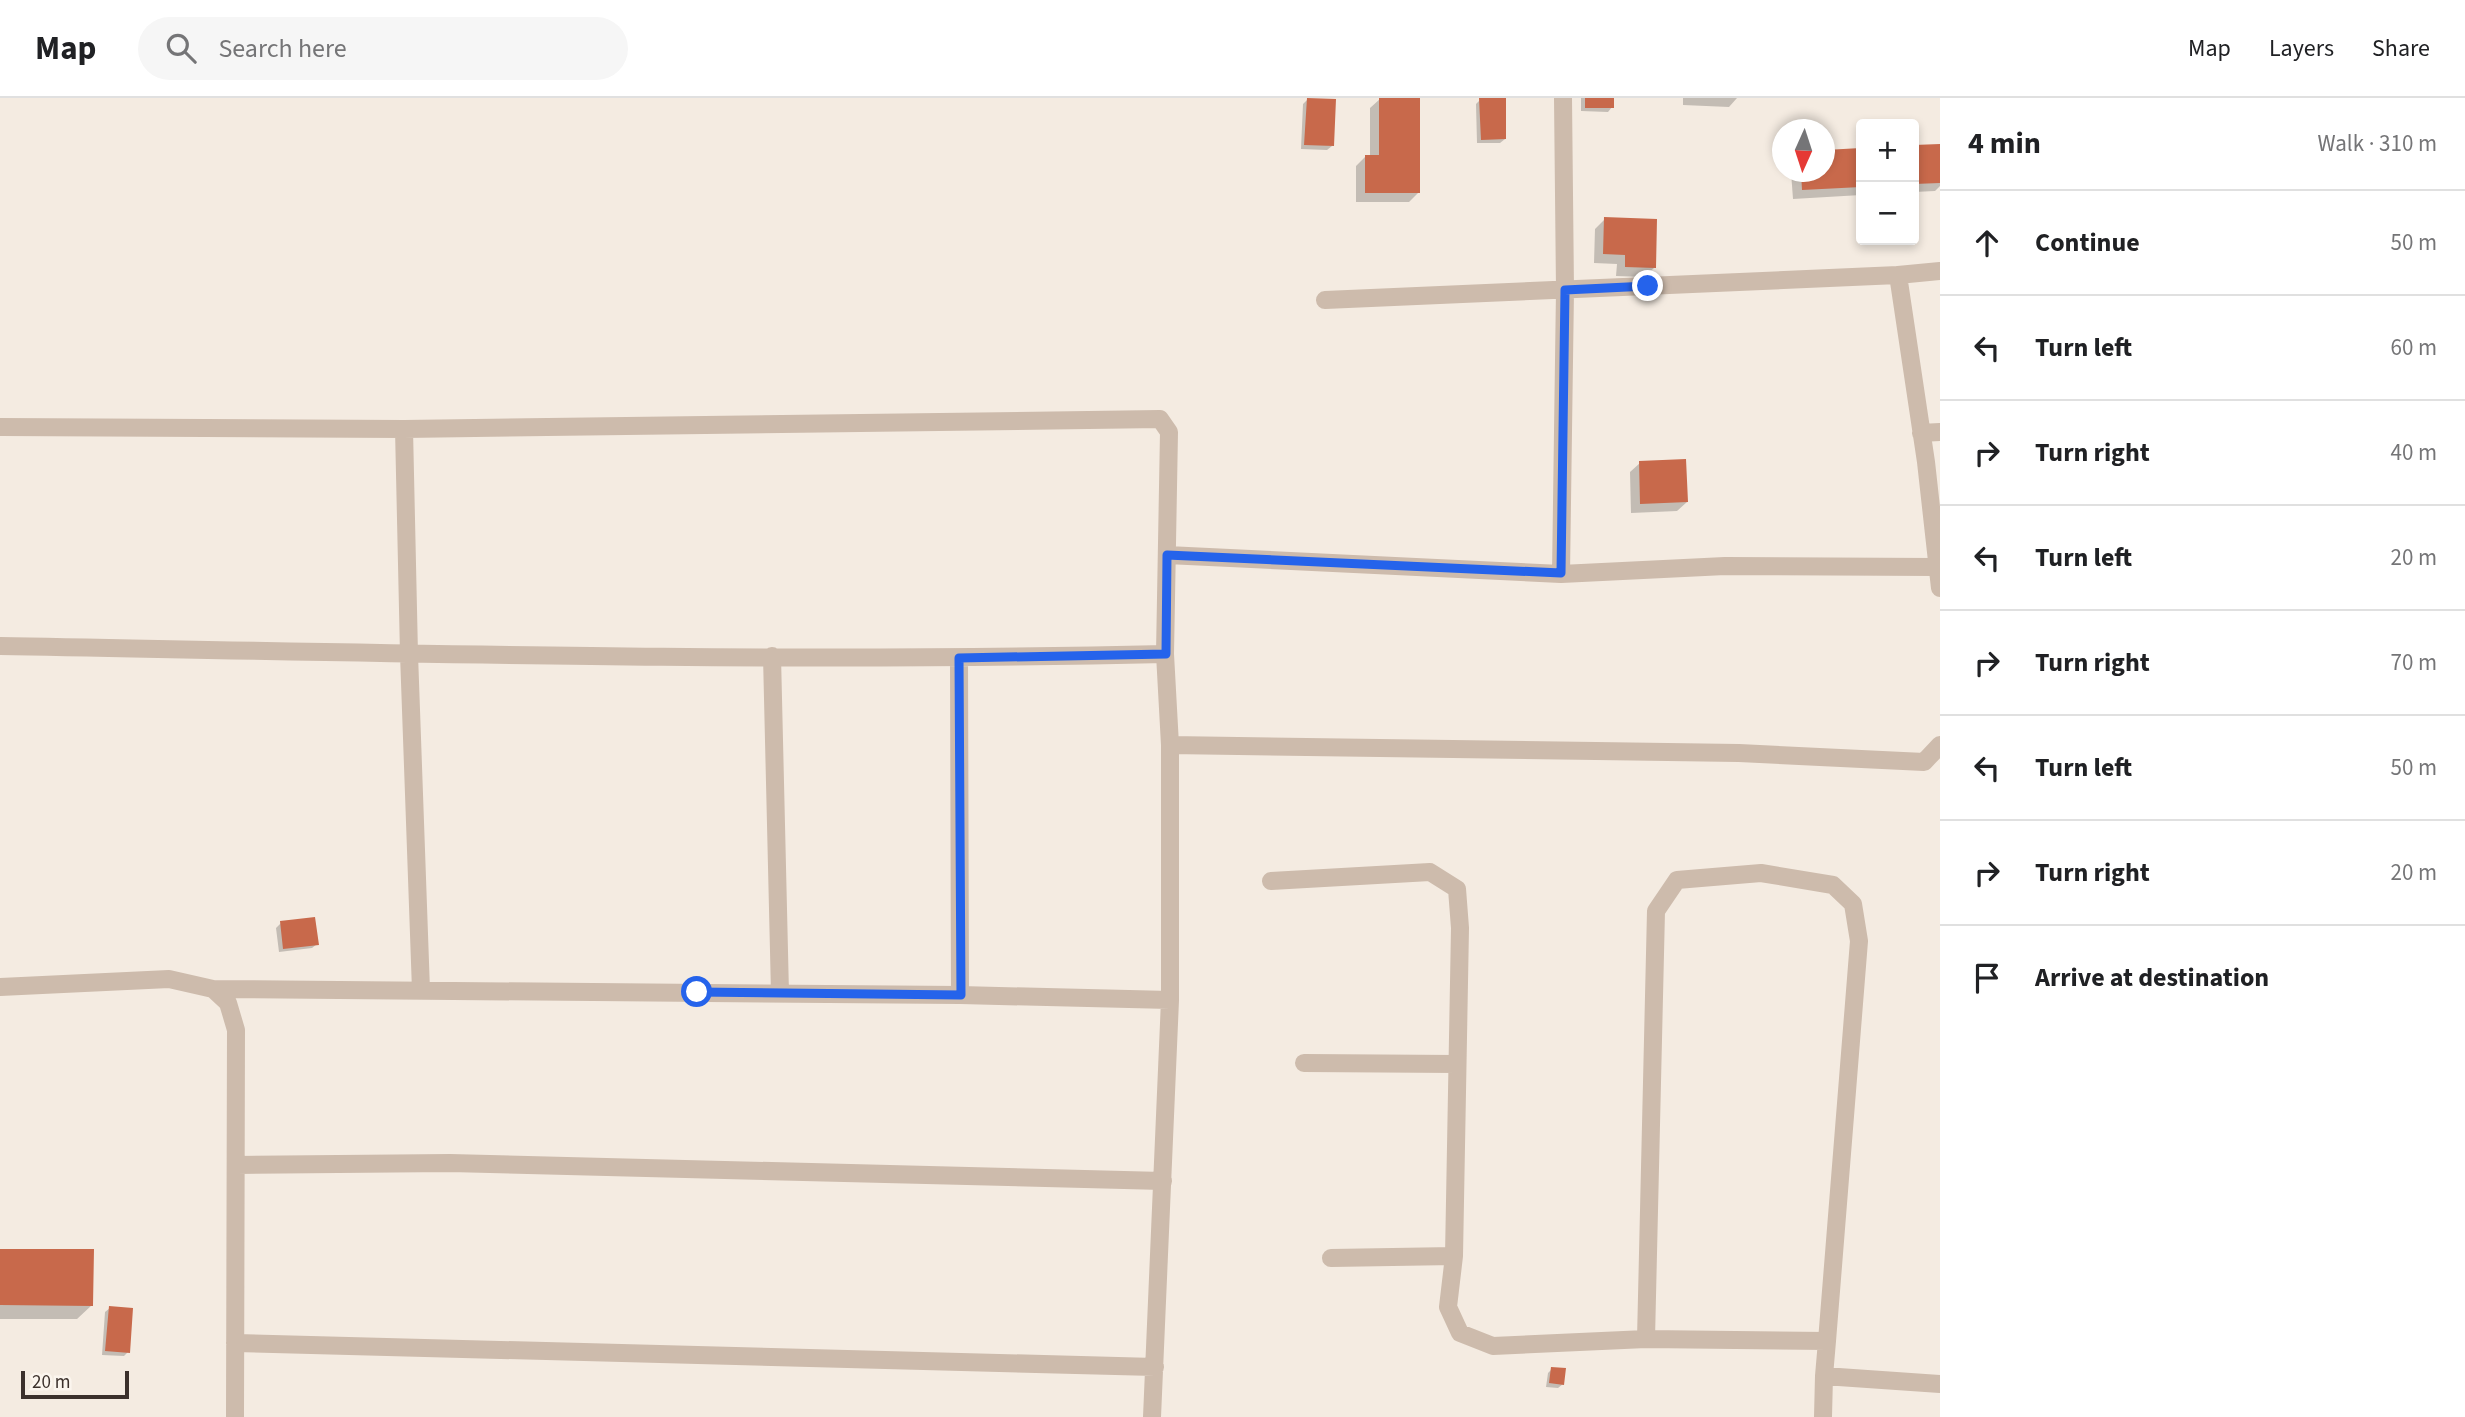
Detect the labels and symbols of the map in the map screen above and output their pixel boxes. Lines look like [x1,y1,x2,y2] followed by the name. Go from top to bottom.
[1772,119,1835,182] north arrow
[1632,270,1663,301] route end
[681,976,712,1007] route start
[21,1368,130,1400] scale bar

